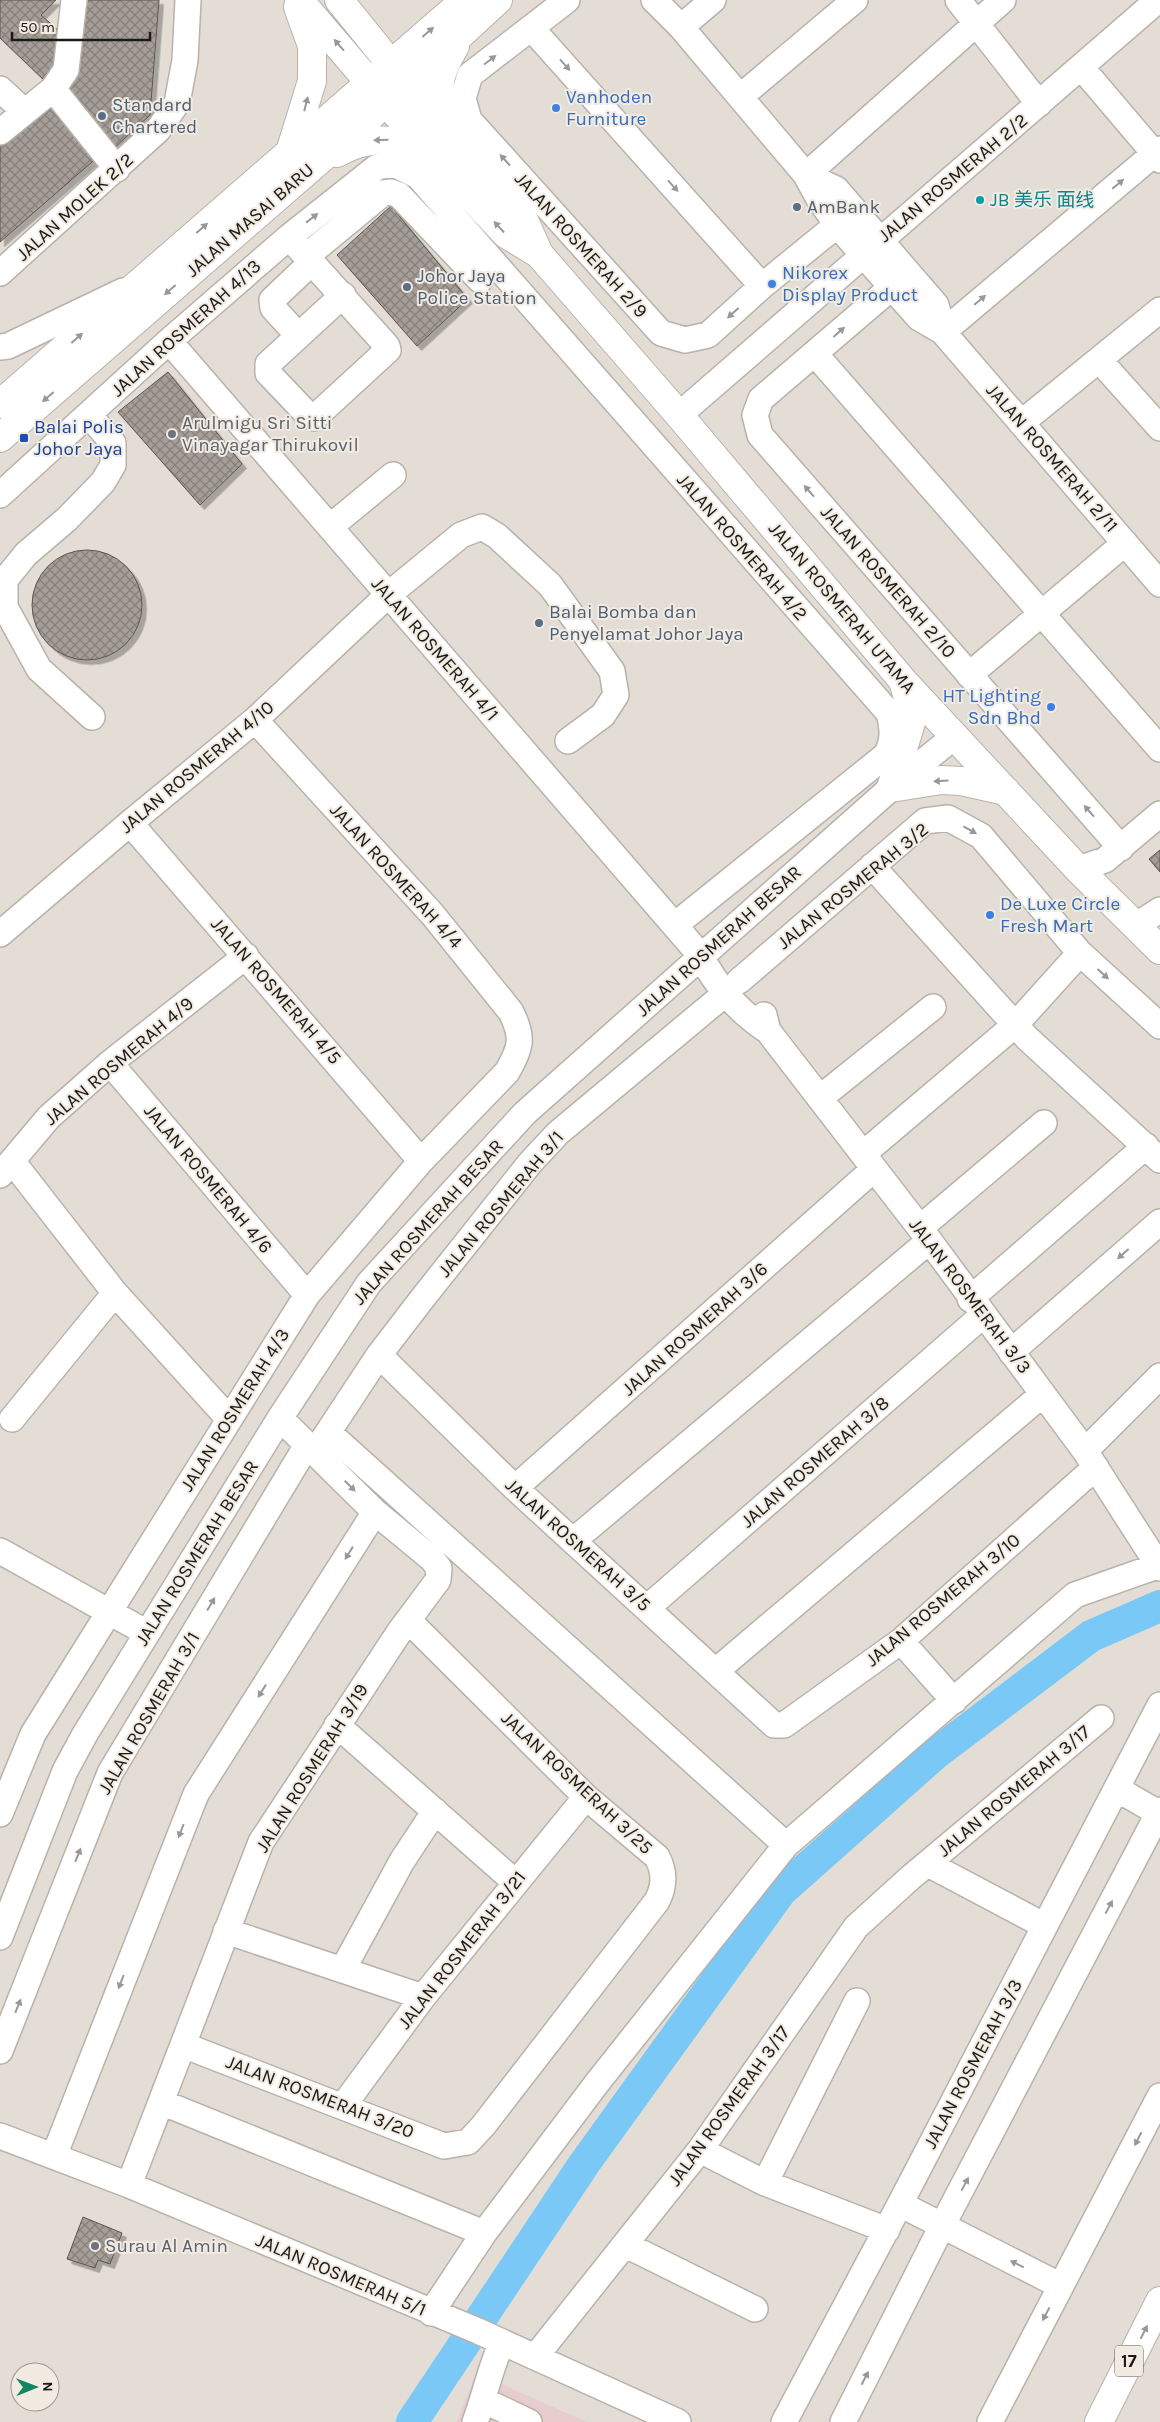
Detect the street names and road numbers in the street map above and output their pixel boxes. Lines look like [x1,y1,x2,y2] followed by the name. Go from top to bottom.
[874,109,1032,247] street label: JALAN ROSMERAH 2/2
[12,149,138,265] street label: JALAN MOLEK 2/2
[182,159,318,281] street label: JALAN MASAI BARU
[510,168,652,322] street label: JALAN ROSMERAH 2/9
[107,255,265,401] street label: JALAN ROSMERAH 4/13
[982,379,1122,537] street label: JALAN ROSMERAH 2/11
[672,469,812,625] street label: JALAN ROSMERAH 4/2
[816,501,960,663] street label: JALAN ROSMERAH 2/10
[764,518,920,698] street label: JALAN ROSMERAH UTAMA
[367,573,503,725] street label: JALAN ROSMERAH 4/1
[116,696,278,838] street label: JALAN ROSMERAH 4/10
[325,799,467,953] street label: JALAN ROSMERAH 4/4
[773,818,933,954] street label: JALAN ROSMERAH 3/2
[632,861,806,1021] street label: JALAN ROSMERAH BESAR
[206,913,346,1069] street label: JALAN ROSMERAH 4/5
[40,992,198,1130] street label: JALAN ROSMERAH 4/9
[139,1100,277,1258] street label: JALAN ROSMERAH 4/6
[434,1127,568,1281] street label: JALAN ROSMERAH 3/1
[348,1135,508,1309] street label: JALAN ROSMERAH BESAR
[905,1214,1035,1378] street label: JALAN ROSMERAH 3/3
[618,1258,772,1400] street label: JALAN ROSMERAH 3/6
[176,1325,294,1495] street label: JALAN ROSMERAH 4/3
[736,1392,894,1532] street label: JALAN ROSMERAH 3/8
[131,1456,263,1650] street label: JALAN ROSMERAH BESAR
[501,1474,655,1616] street label: JALAN ROSMERAH 3/5
[861,1529,1025,1671] street label: JALAN ROSMERAH 3/10
[94,1628,204,1798] street label: JALAN ROSMERAH 3/1
[251,1680,373,1856] street label: JALAN ROSMERAH 3/19
[497,1707,657,1859] street label: JALAN ROSMERAH 3/25
[933,1721,1095,1861] street label: JALAN ROSMERAH 3/17
[393,1867,531,2033] street label: JALAN ROSMERAH 3/21
[919,1976,1027,2152] street label: JALAN ROSMERAH 3/3
[664,2022,794,2190] street label: JALAN ROSMERAH 3/17
[223,2051,417,2143] street label: JALAN ROSMERAH 3/20
[252,2229,430,2321] street label: JALAN ROSMERAH 5/1
[1115,2346,1143,2376] road number: 17

